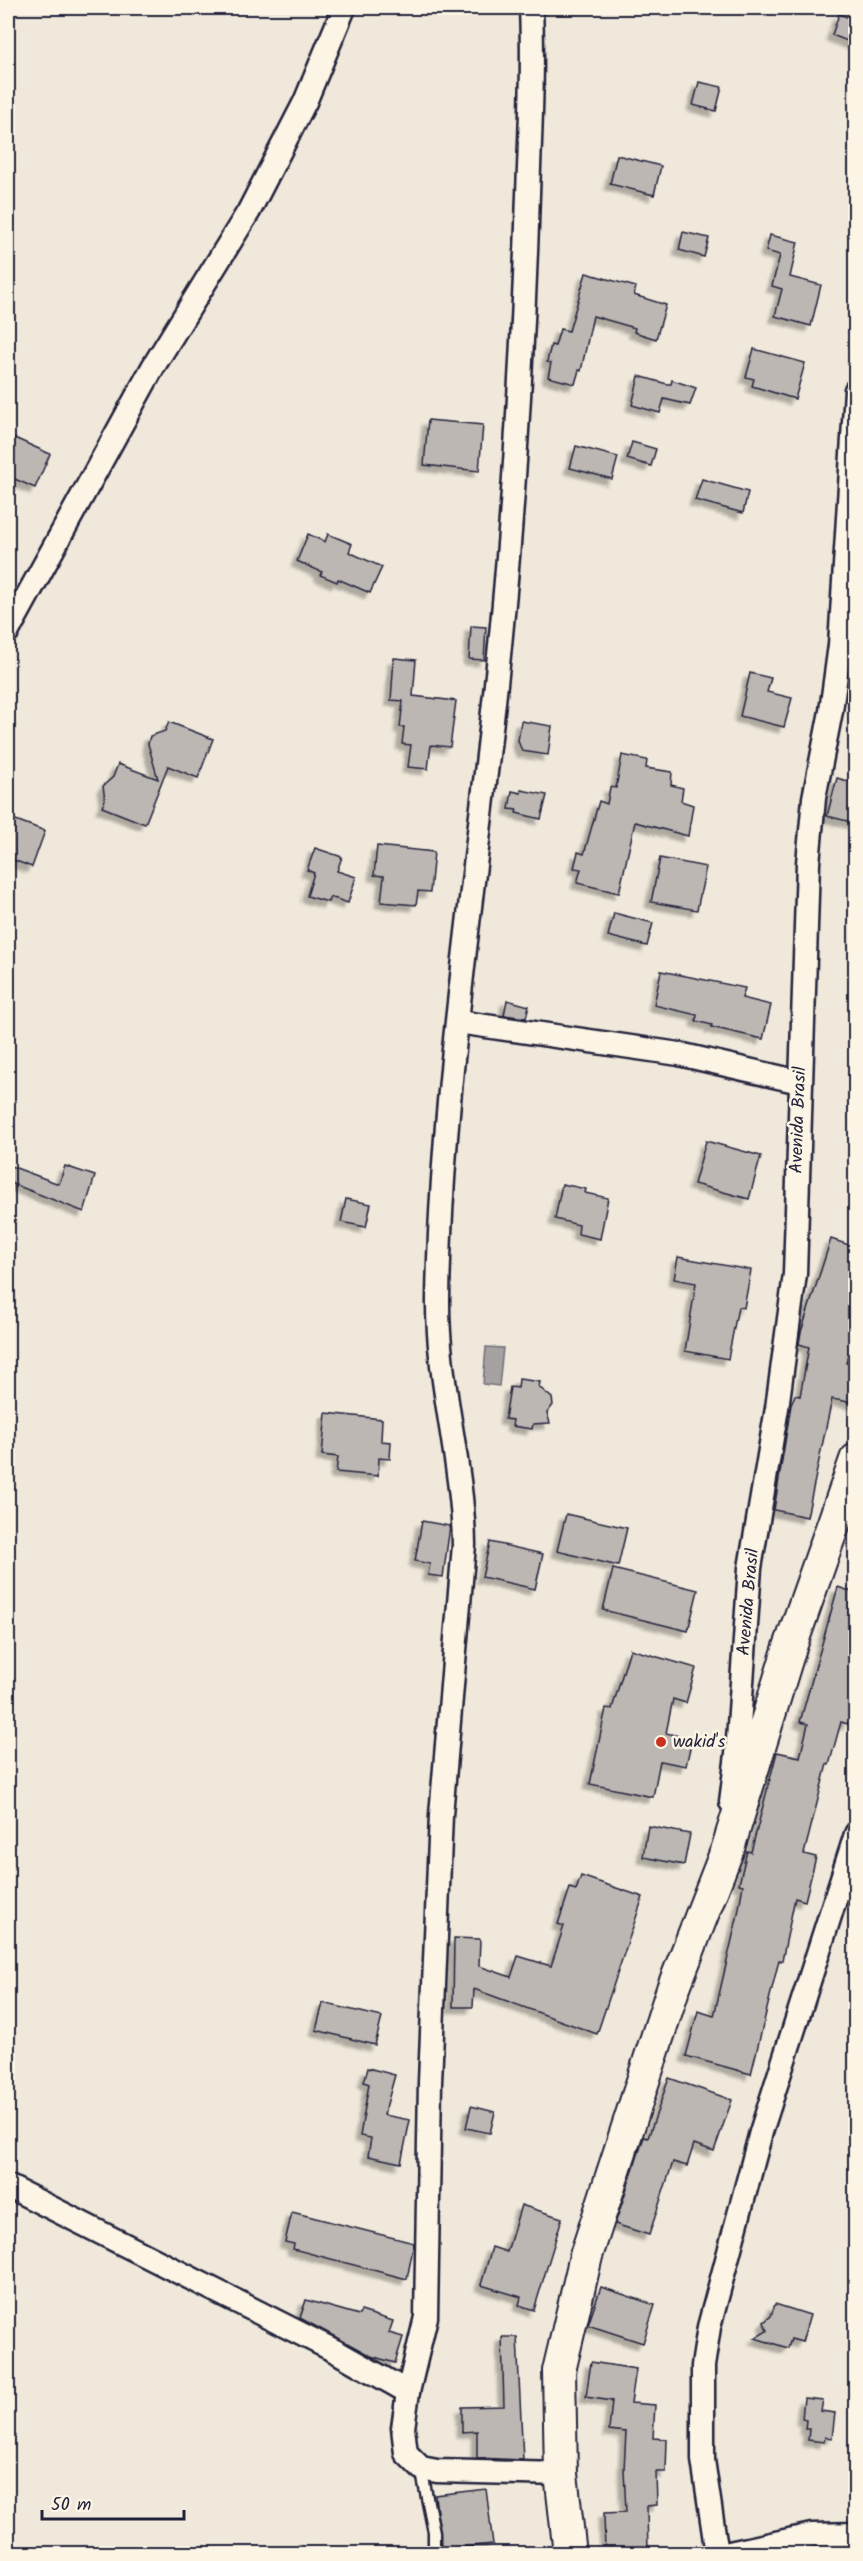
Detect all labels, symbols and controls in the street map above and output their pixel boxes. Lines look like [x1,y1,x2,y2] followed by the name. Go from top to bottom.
[783,1065,815,1174] street label: Avenida Brasil
[730,1547,768,1657] street label: Avenida Brasil
[673,1728,726,1757] place label: wakid's
[654,1735,668,1749] marker: wakid's
[42,2483,184,2521] scale bar
[51,2491,91,2520] text: 50 m

